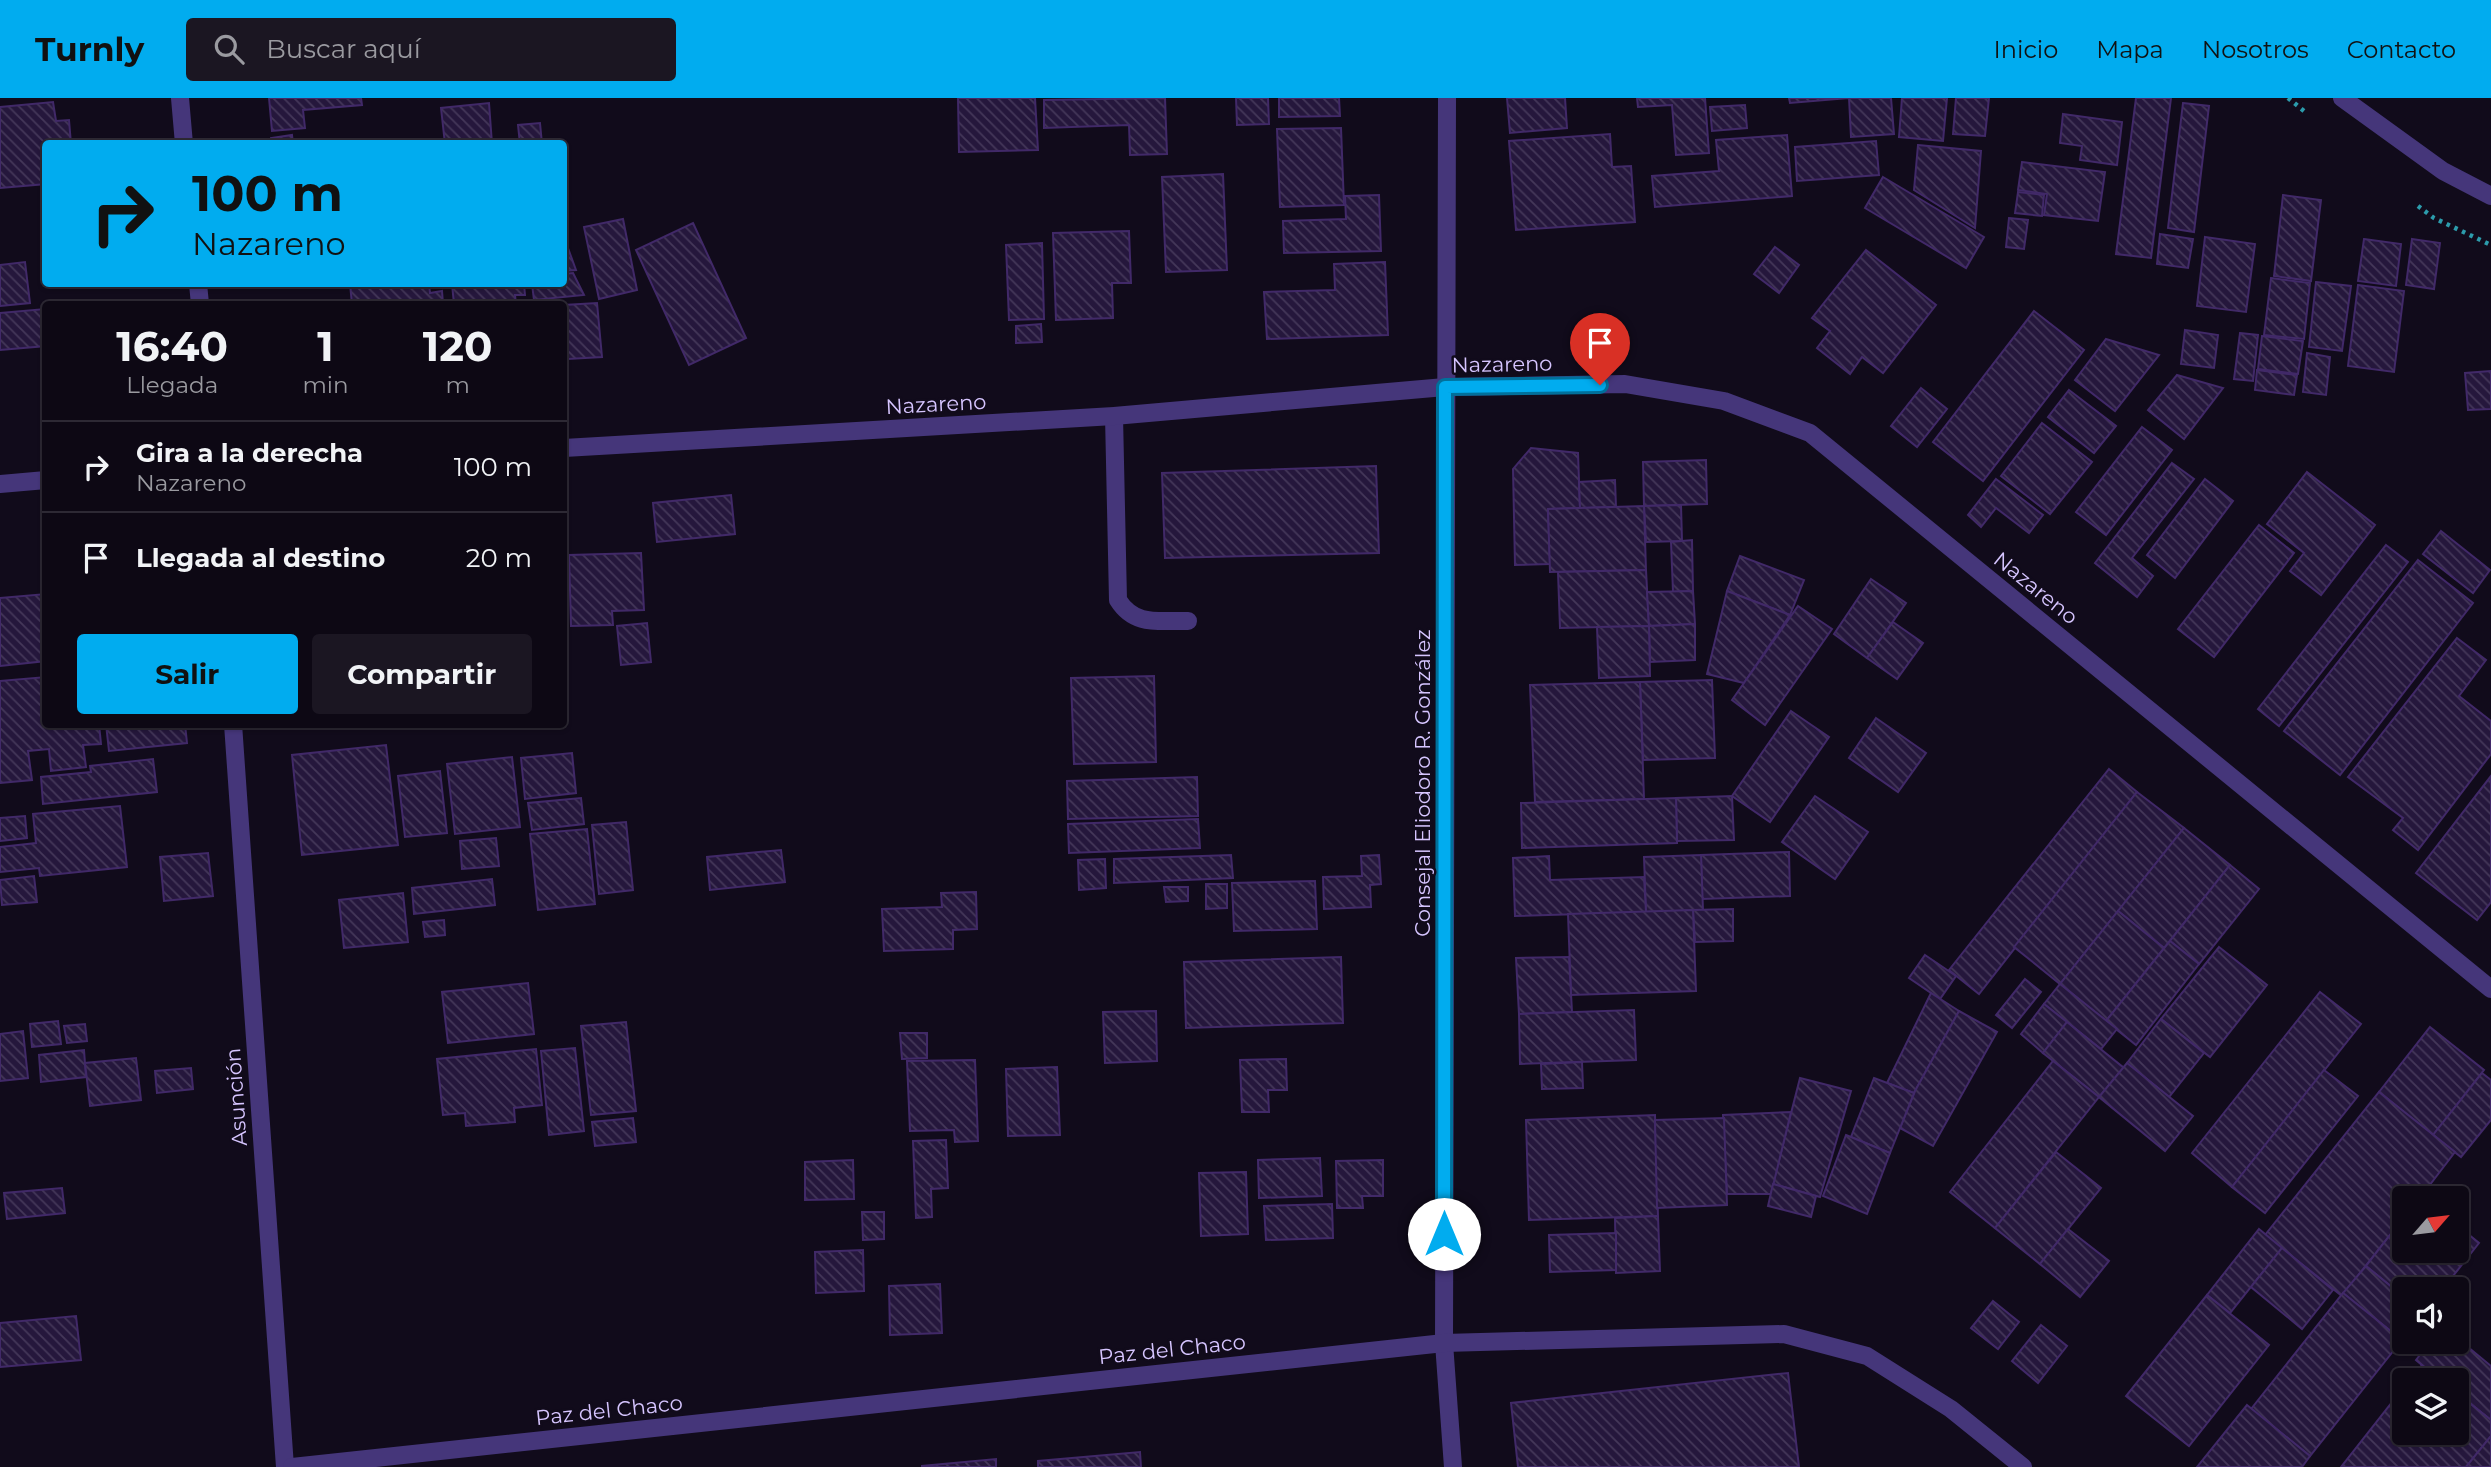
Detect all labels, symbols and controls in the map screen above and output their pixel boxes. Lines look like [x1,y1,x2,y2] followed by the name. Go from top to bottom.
[186,18,676,81] search box
[35,29,144,69] text: Turnly
[210,30,248,68] icon: search
[266,33,421,65] text: Buscar aquí
[1993,35,2058,64] text: Inicio
[2096,35,2164,64] text: Mapa
[2202,35,2309,64] text: Nosotros
[2347,35,2456,64] text: Contacto
[192,164,343,223] text: 100 m
[77,168,168,259] icon: right
[192,224,346,263] text: Nazareno
[1570,313,1630,385] pin
[116,320,228,372] text: 16:40
[317,320,334,372] text: 1
[423,320,493,372] text: 120
[1581,324,1619,362] icon: arrive
[1451,351,1553,377] street label: Nazareno
[126,371,218,399] text: Llegada
[302,371,349,399] text: min
[446,371,470,399] text: m
[885,389,987,419] street label: Nazareno
[136,437,363,469] text: Gira a la derecha
[77,448,115,486] icon: right
[454,451,532,483] text: 100 m
[136,469,246,497] text: Nazareno
[77,539,115,577] icon: arrive
[136,542,385,574] text: Llegada al destino
[466,542,532,574] text: 20 m
[1989,547,2083,629] street label: Nazareno
[1410,629,1435,937] street label: Consejal Eliodoro R. González
[77,634,298,714] button: Salir
[312,634,532,714] button: Compartir
[220,1047,252,1147] street label: Asunción
[2392,1186,2469,1264] north arrow
[2392,1186,2469,1445] map controls
[1407,1197,1481,1271] position arrow
[2392,1277,2469,1354] button: sound
[1097,1329,1247,1369] street label: Paz del Chaco
[2392,1368,2469,1445] button: layers
[534,1390,684,1430] street label: Paz del Chaco

